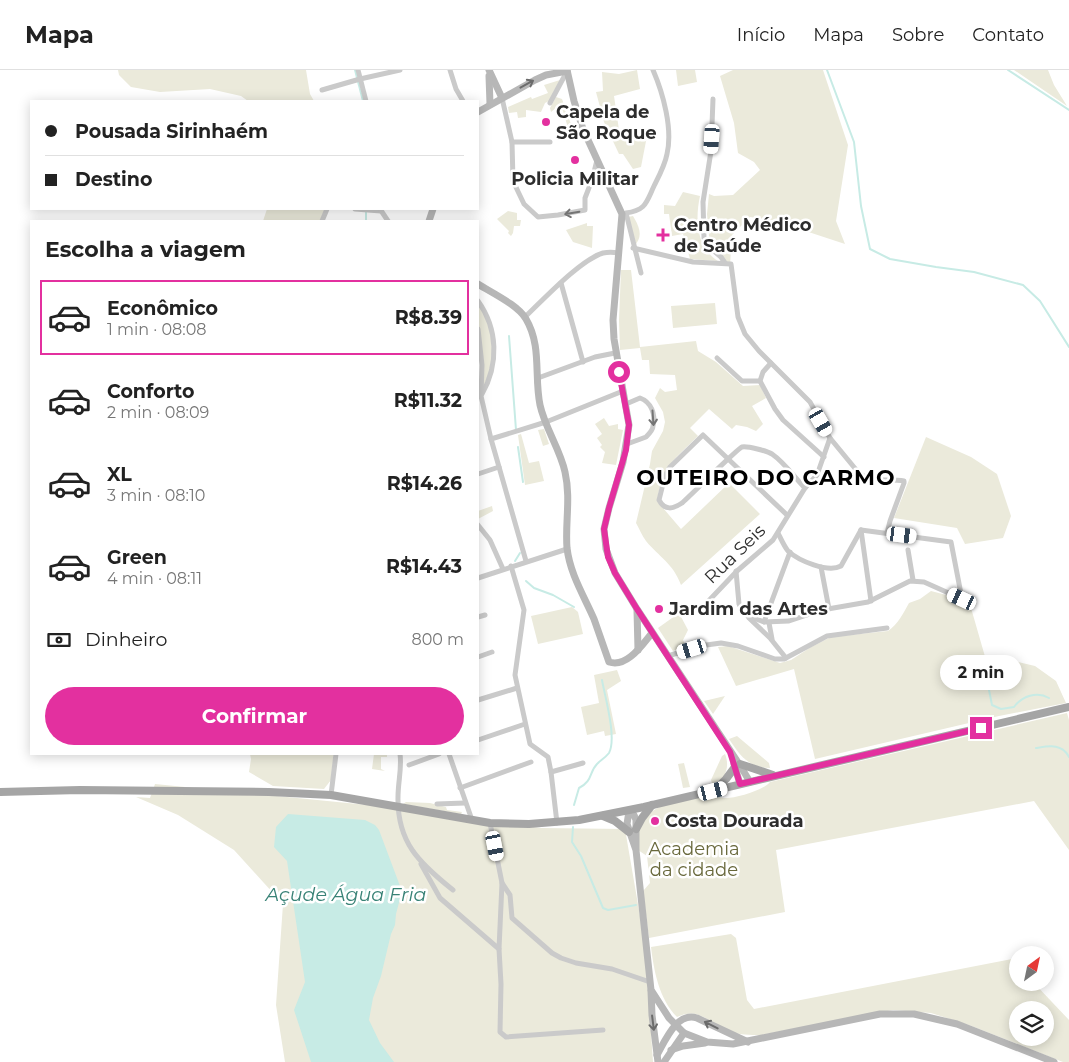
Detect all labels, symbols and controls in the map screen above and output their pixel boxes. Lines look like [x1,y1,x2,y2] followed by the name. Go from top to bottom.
[25,20,94,49] text: Mapa
[737,24,785,46] text: Início
[813,24,864,46] text: Mapa
[892,24,944,46] text: Sobre
[972,24,1044,46] text: Contato
[520,79,535,89] one-way arrow
[556,101,657,144] place label: Capela de São Roque
[540,116,552,128] marker: Capela de São Roque
[75,120,268,143] text: Pousada Sirinhaém
[703,124,720,154] car
[569,154,581,166] marker: Policia Militar
[75,168,152,191] text: Destino
[511,168,639,190] place label: Policia Militar
[565,208,581,218] one-way arrow
[674,214,812,257] place label: Centro Médico de Saúde
[656,228,670,242] marker: Centro Médico de Saúde
[45,236,246,263] text: Escolha a viagem
[47,295,92,340] icon: car
[107,297,218,320] text: Econômico
[395,306,462,329] text: R$8.39
[107,320,206,339] text: 1 min · 08:08
[608,361,630,383] route start
[47,378,92,423] icon: car
[107,380,195,403] text: Conforto
[394,389,462,412] text: R$11.32
[107,403,209,422] text: 2 min · 08:09
[807,405,834,439] car
[648,410,657,426] one-way arrow
[47,461,92,506] icon: car
[107,463,132,486] text: XL
[636,464,896,491] district label: OUTEIRO DO CARMO
[387,472,462,495] text: R$14.26
[107,486,205,505] text: 3 min · 08:10
[700,520,770,588] street label: Rua Seis
[886,526,917,544] car
[47,544,92,589] icon: car
[107,546,167,569] text: Green
[386,555,462,578] text: R$14.43
[107,569,202,588] text: 4 min · 08:11
[945,586,978,612] car
[668,598,828,620] place label: Jardim das Artes
[653,603,665,615] marker: Jardim das Artes
[45,626,73,654] icon: cash
[85,628,167,651] text: Dinheiro
[411,630,464,649] text: 800 m
[675,637,708,661] car
[940,656,1022,690] callout: 2 min
[958,663,1004,682] text: 2 min
[45,687,464,745] button: Confirmar
[970,717,992,739] route end
[696,780,729,802] car
[665,810,804,832] place label: Costa Dourada
[649,815,661,827] marker: Costa Dourada
[484,830,505,862] car
[648,838,740,881] park label: Academia da cidade
[265,883,427,906] water label: Açude Água Fria
[1009,946,1054,991] north arrow
[1009,946,1054,1046] map controls
[1009,1001,1054,1046] button: layers
[648,1014,658,1030] one-way arrow
[704,1020,719,1029] one-way arrow

